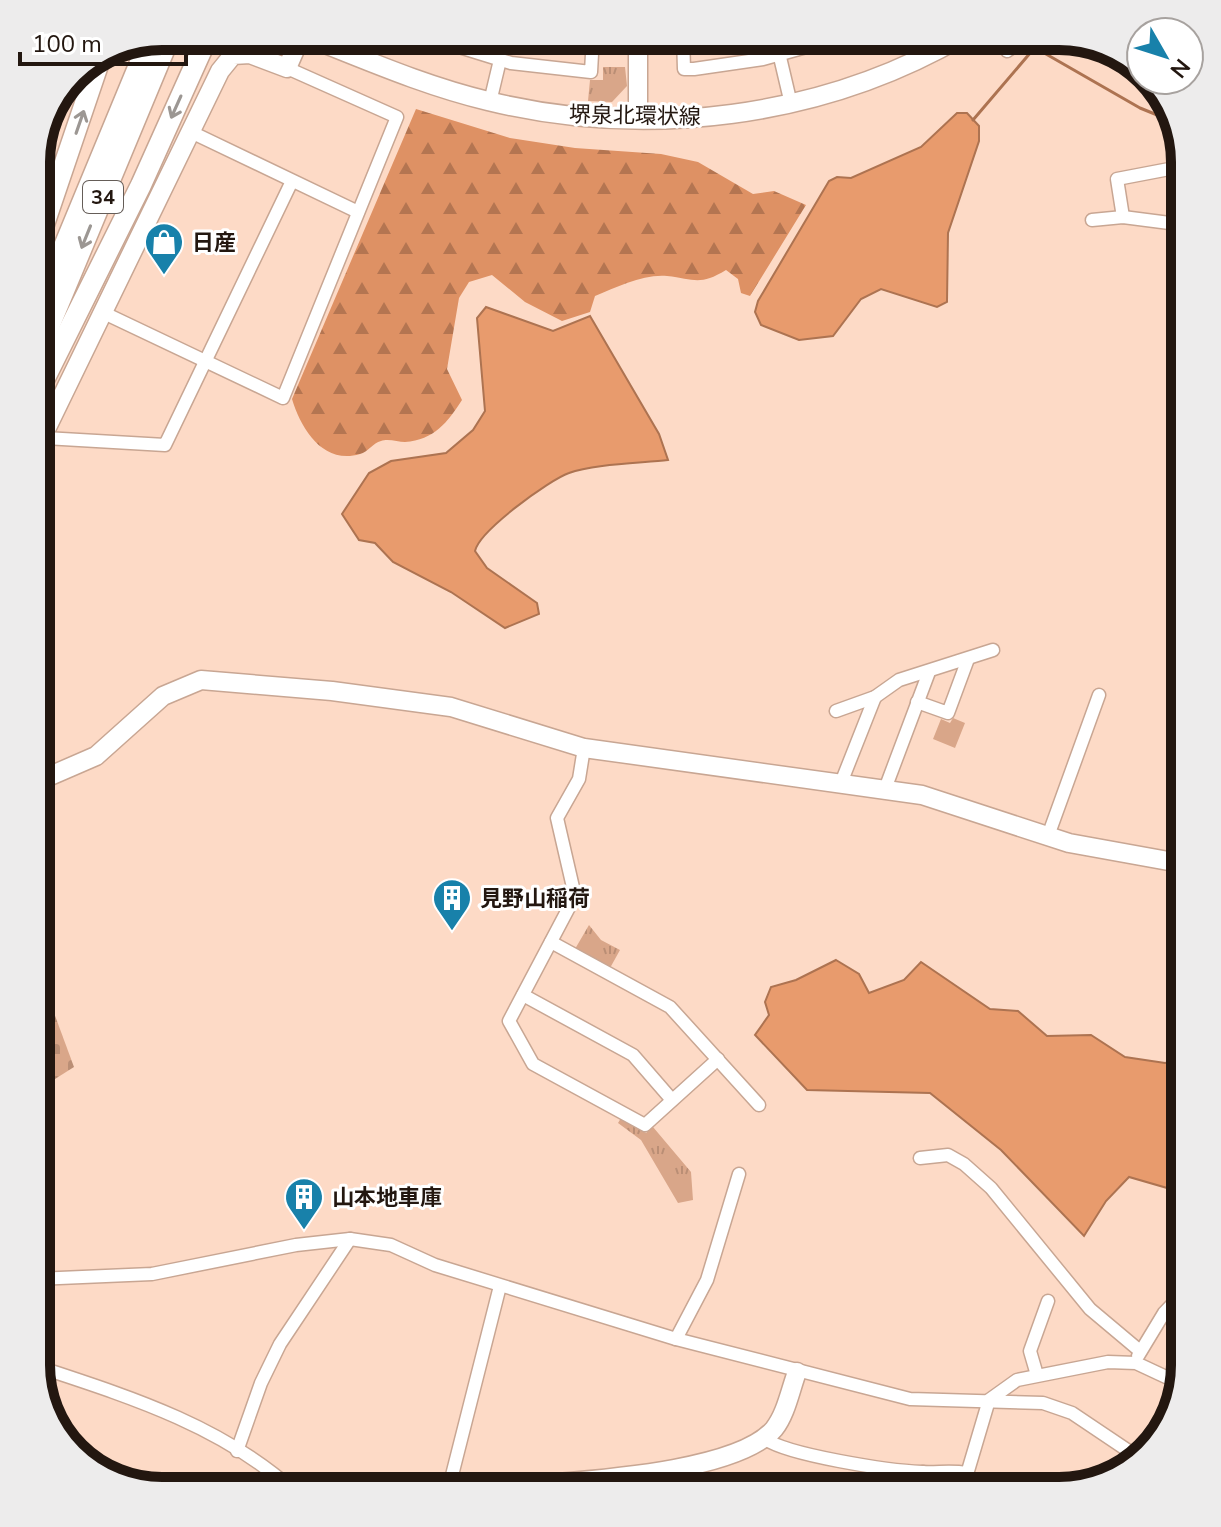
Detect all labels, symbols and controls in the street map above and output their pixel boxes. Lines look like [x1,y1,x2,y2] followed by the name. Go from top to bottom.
[20,16,186,66] scale bar
[1125,16,1205,96] north arrow
[32,28,102,60] text: 100 m
[1163,52,1197,84] text: N
[168,94,183,119] one-way arrow
[569,100,701,132] street label: 堺泉北環状線
[74,110,89,135] one-way arrow
[83,181,123,213] road number: 34
[143,221,185,276] shop icon: 日産
[78,224,93,249] one-way arrow
[192,228,236,258] place label: 日産
[431,877,473,932] building icon: 見野山稲荷
[480,884,590,914] place label: 見野山稲荷
[283,1176,325,1231] building icon: 山本地車庫
[332,1183,442,1213] place label: 山本地車庫

